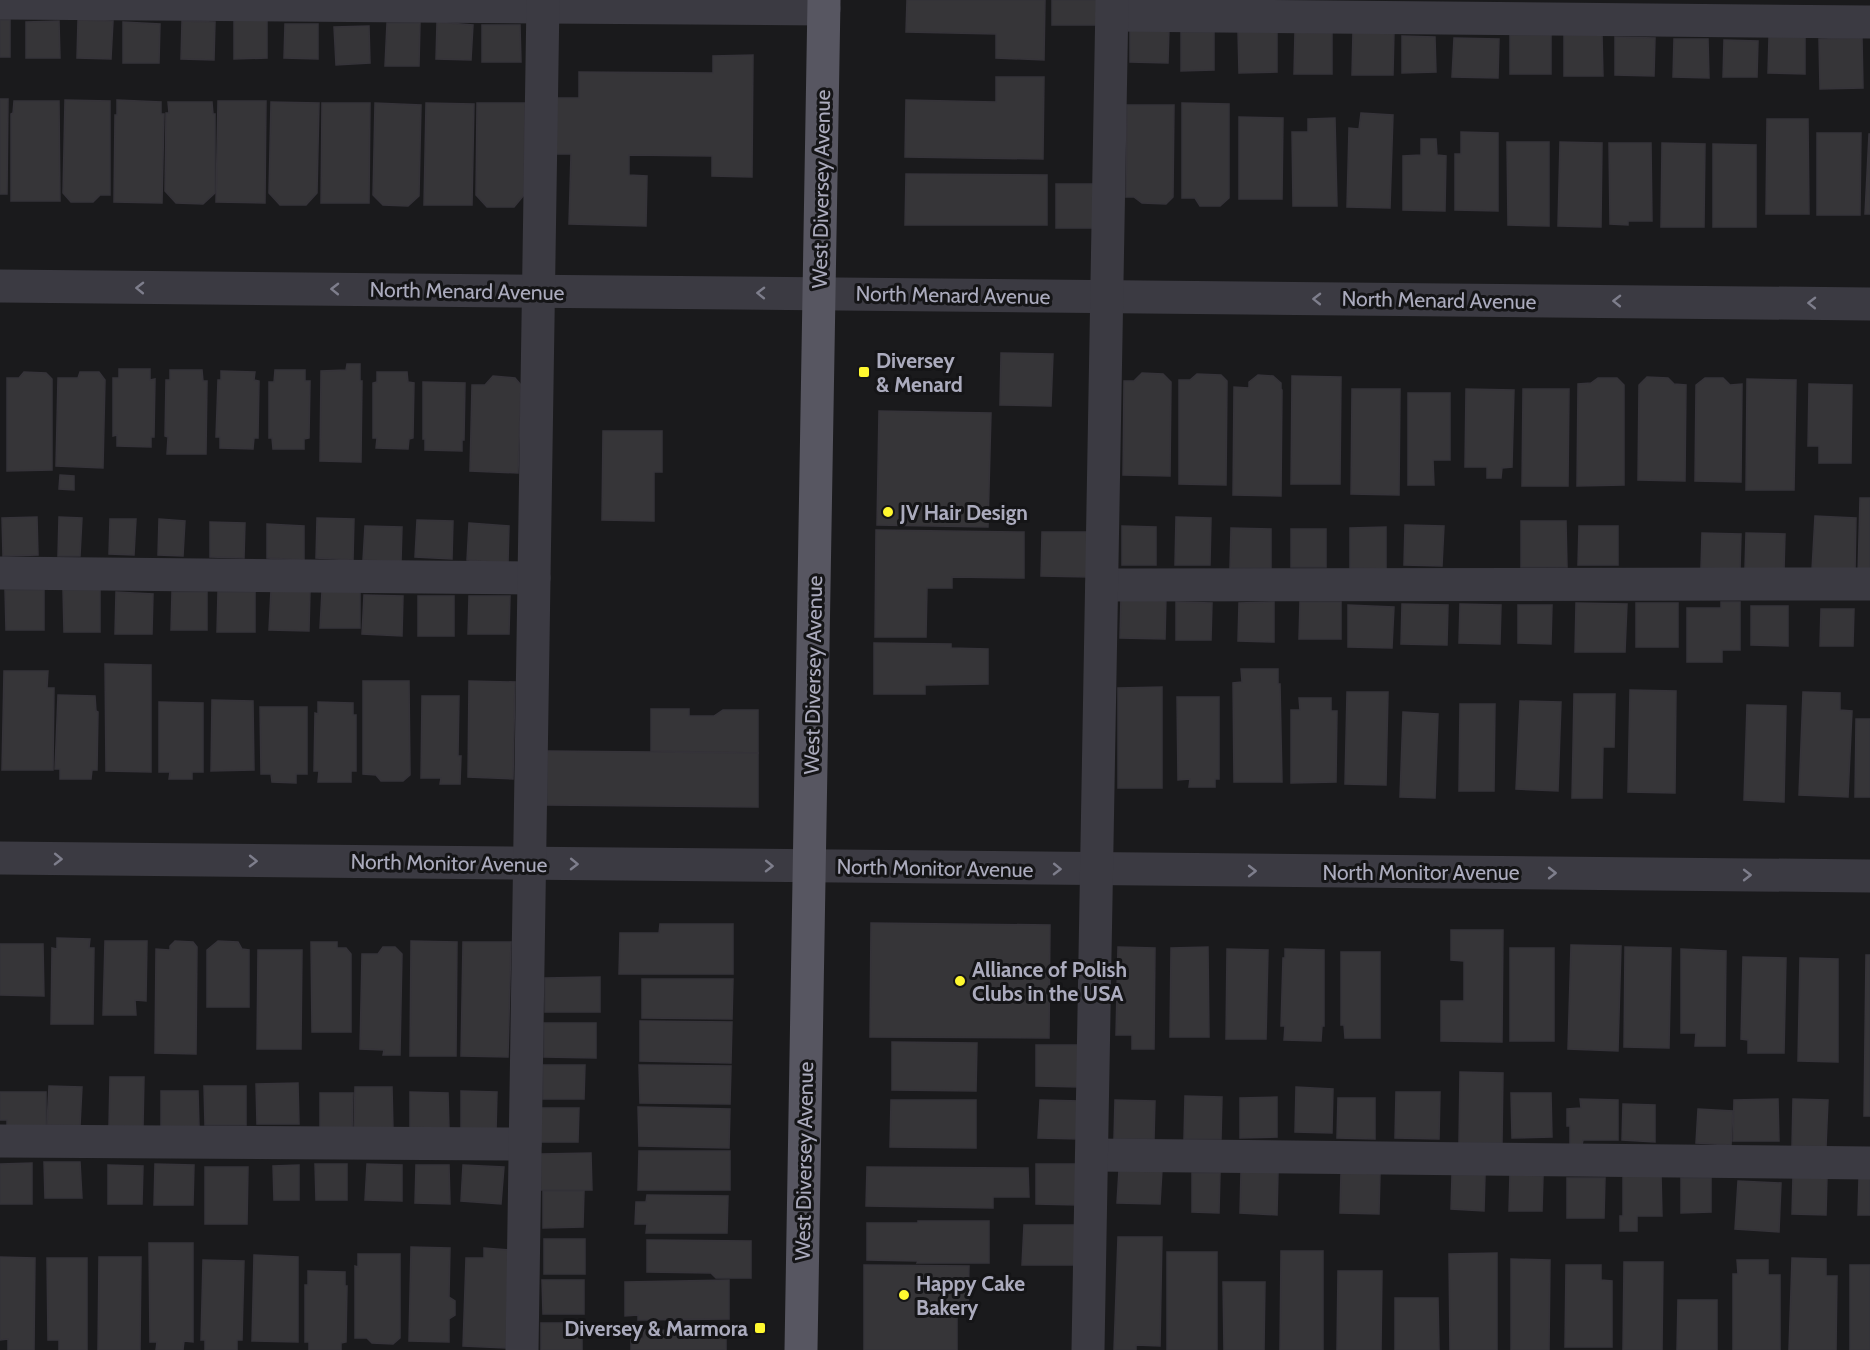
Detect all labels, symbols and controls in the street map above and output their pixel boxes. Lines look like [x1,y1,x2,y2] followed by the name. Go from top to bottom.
[807,89,835,289] street label: West Diversey Avenue
[370,277,565,305] street label: North Menard Avenue
[135,281,144,294] one-way arrow
[856,281,1051,309] street label: North Menard Avenue
[330,283,339,295] one-way arrow
[1342,286,1537,314] street label: North Menard Avenue
[756,287,765,300] one-way arrow
[1312,292,1321,305] one-way arrow
[1612,295,1621,307] one-way arrow
[1807,297,1816,309] one-way arrow
[876,348,963,397] place label: Diversey & Menard
[857,365,871,379] marker: Diversey & Menard
[899,500,1028,525] place label: JV Hair Design
[881,505,895,519] marker: JV Hair Design
[799,575,827,775] street label: West Diversey Avenue
[350,849,548,877] street label: North Monitor Avenue
[54,852,63,865] one-way arrow
[836,854,1034,882] street label: North Monitor Avenue
[249,855,258,867] one-way arrow
[570,858,579,870] one-way arrow
[765,860,774,873] one-way arrow
[1323,860,1520,885] street label: North Monitor Avenue
[1052,863,1061,875] one-way arrow
[1247,865,1256,877] one-way arrow
[1547,867,1556,879] one-way arrow
[1742,869,1751,881] one-way arrow
[972,957,1127,1006] place label: Alliance of Polish Clubs in the USA
[953,974,967,988] marker: Alliance of Polish Clubs in the USA
[790,1061,818,1261] street label: West Diversey Avenue
[916,1271,1025,1320] place label: Happy Cake Bakery
[897,1288,911,1302] marker: Happy Cake Bakery
[564,1316,749,1341] place label: Diversey & Marmora
[753,1321,767,1335] marker: Diversey & Marmora

